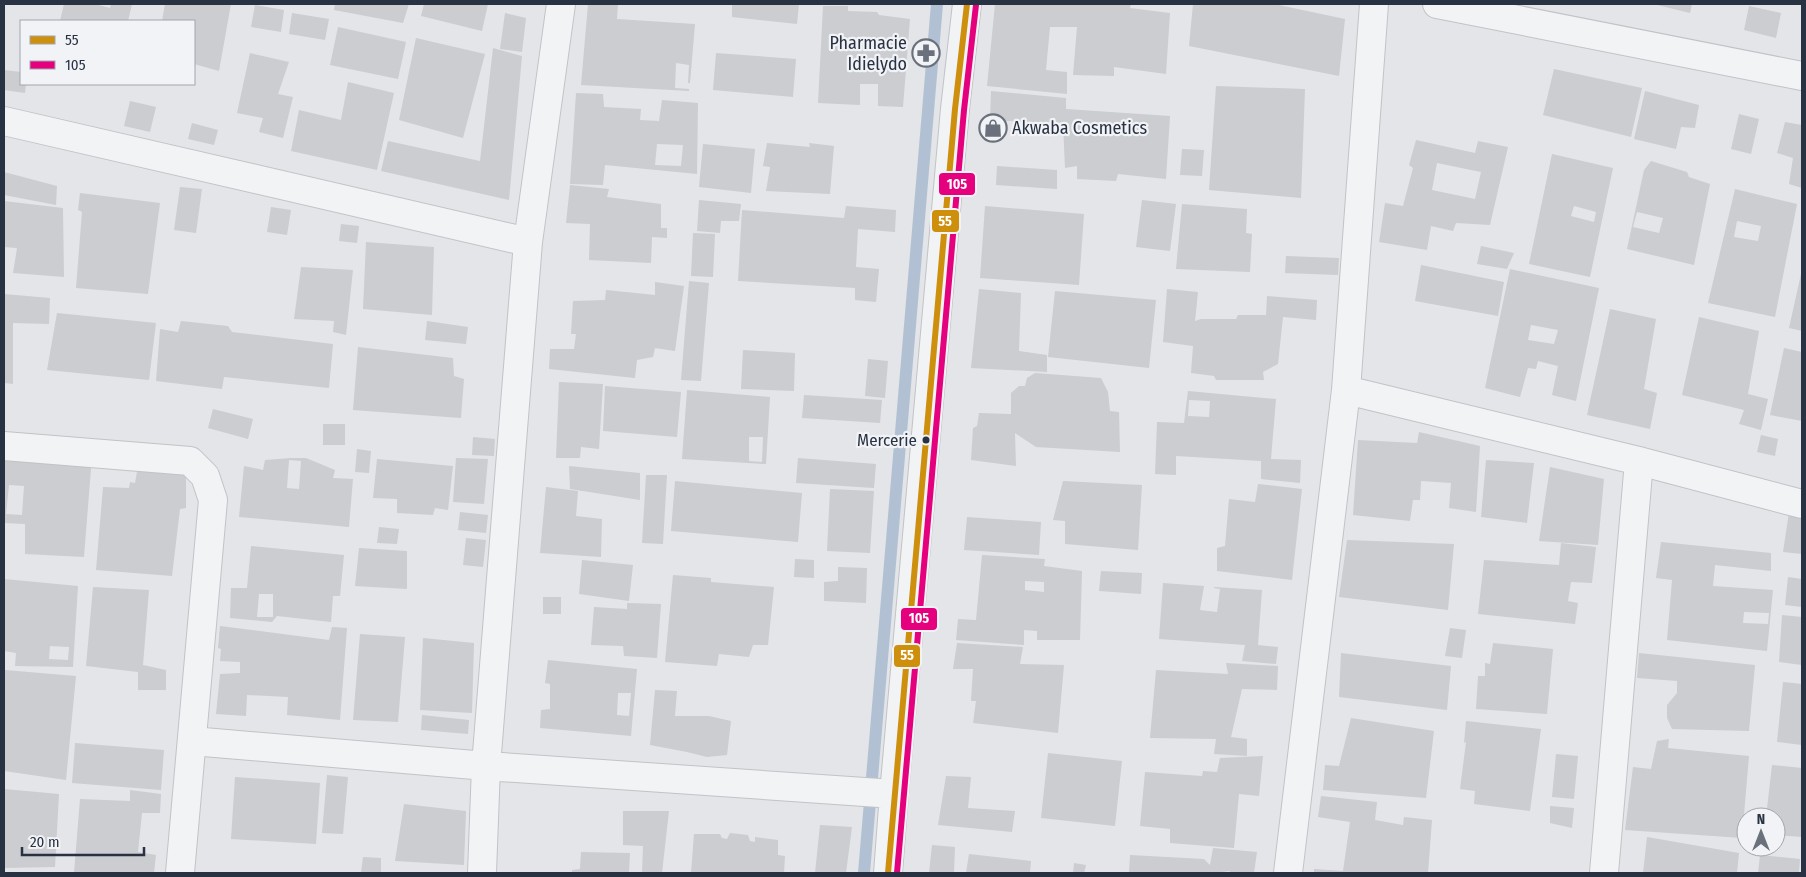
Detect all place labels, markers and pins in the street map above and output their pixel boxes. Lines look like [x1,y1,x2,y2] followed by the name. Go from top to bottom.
[830,32,907,75] place label: Pharmacie Idielydo
[911,38,941,68] pharmacy icon: Pharmacie Idielydo
[978,113,1008,143] shop icon: Akwaba Cosmetics
[1012,117,1147,139] place label: Akwaba Cosmetics
[857,430,917,451] place label: Mercerie
[921,435,931,445] marker: Mercerie

